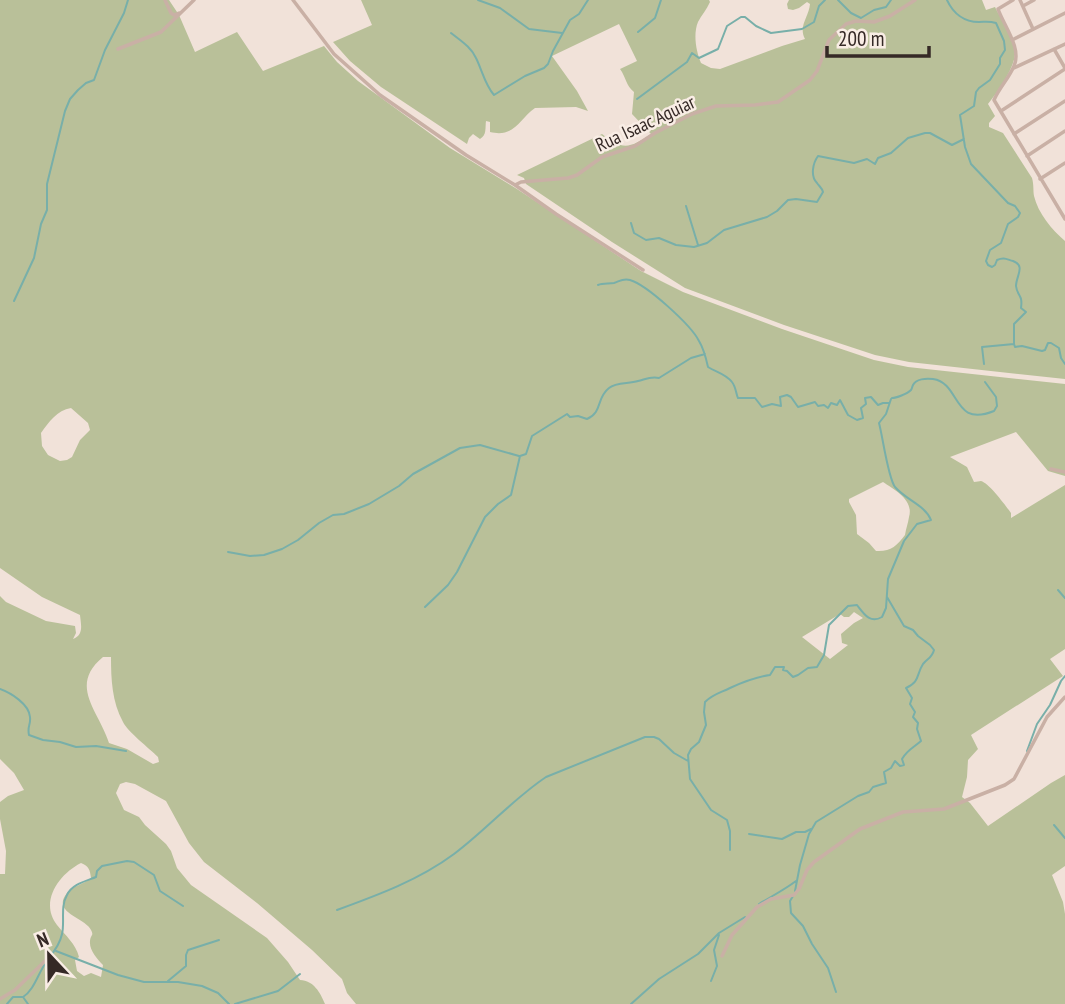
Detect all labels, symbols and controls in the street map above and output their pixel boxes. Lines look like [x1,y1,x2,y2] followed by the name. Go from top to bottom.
[827,14,928,58] scale bar
[838,25,884,52] text: 200 m
[591,89,699,157] street label: Rua Isaac Aguiar
[14,920,84,990] north arrow
[33,926,52,952] text: N

